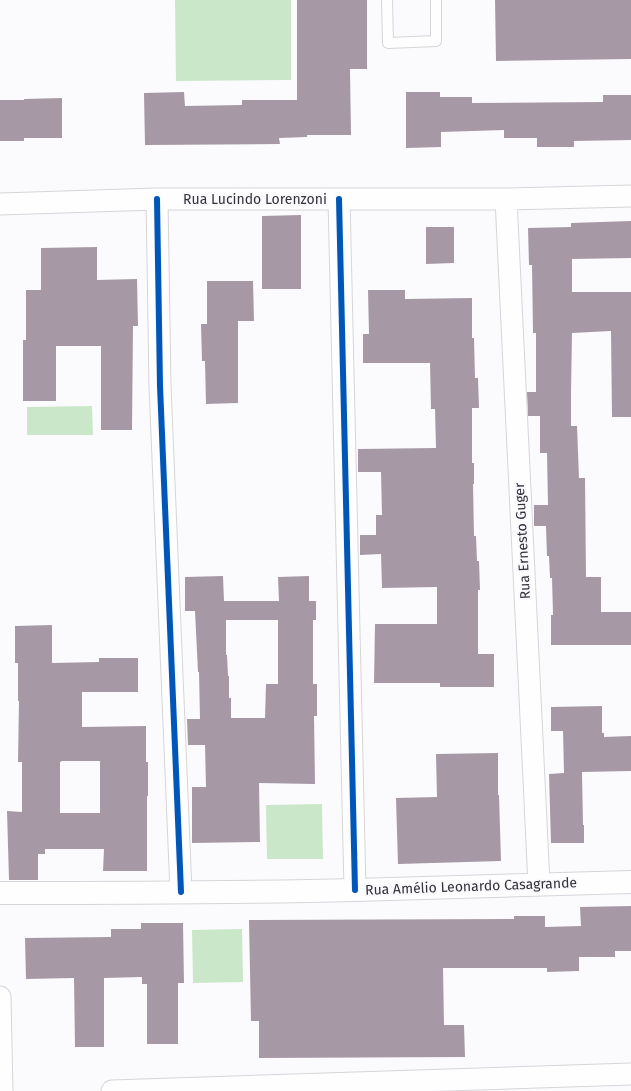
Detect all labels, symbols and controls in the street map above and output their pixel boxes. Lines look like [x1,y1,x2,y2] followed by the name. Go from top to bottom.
[183,191,327,208] street label: Rua Lucindo Lorenzoni
[511,482,534,600] street label: Rua Ernesto Guger
[365,874,577,899] street label: Rua Amélio Leonardo Casagrande

